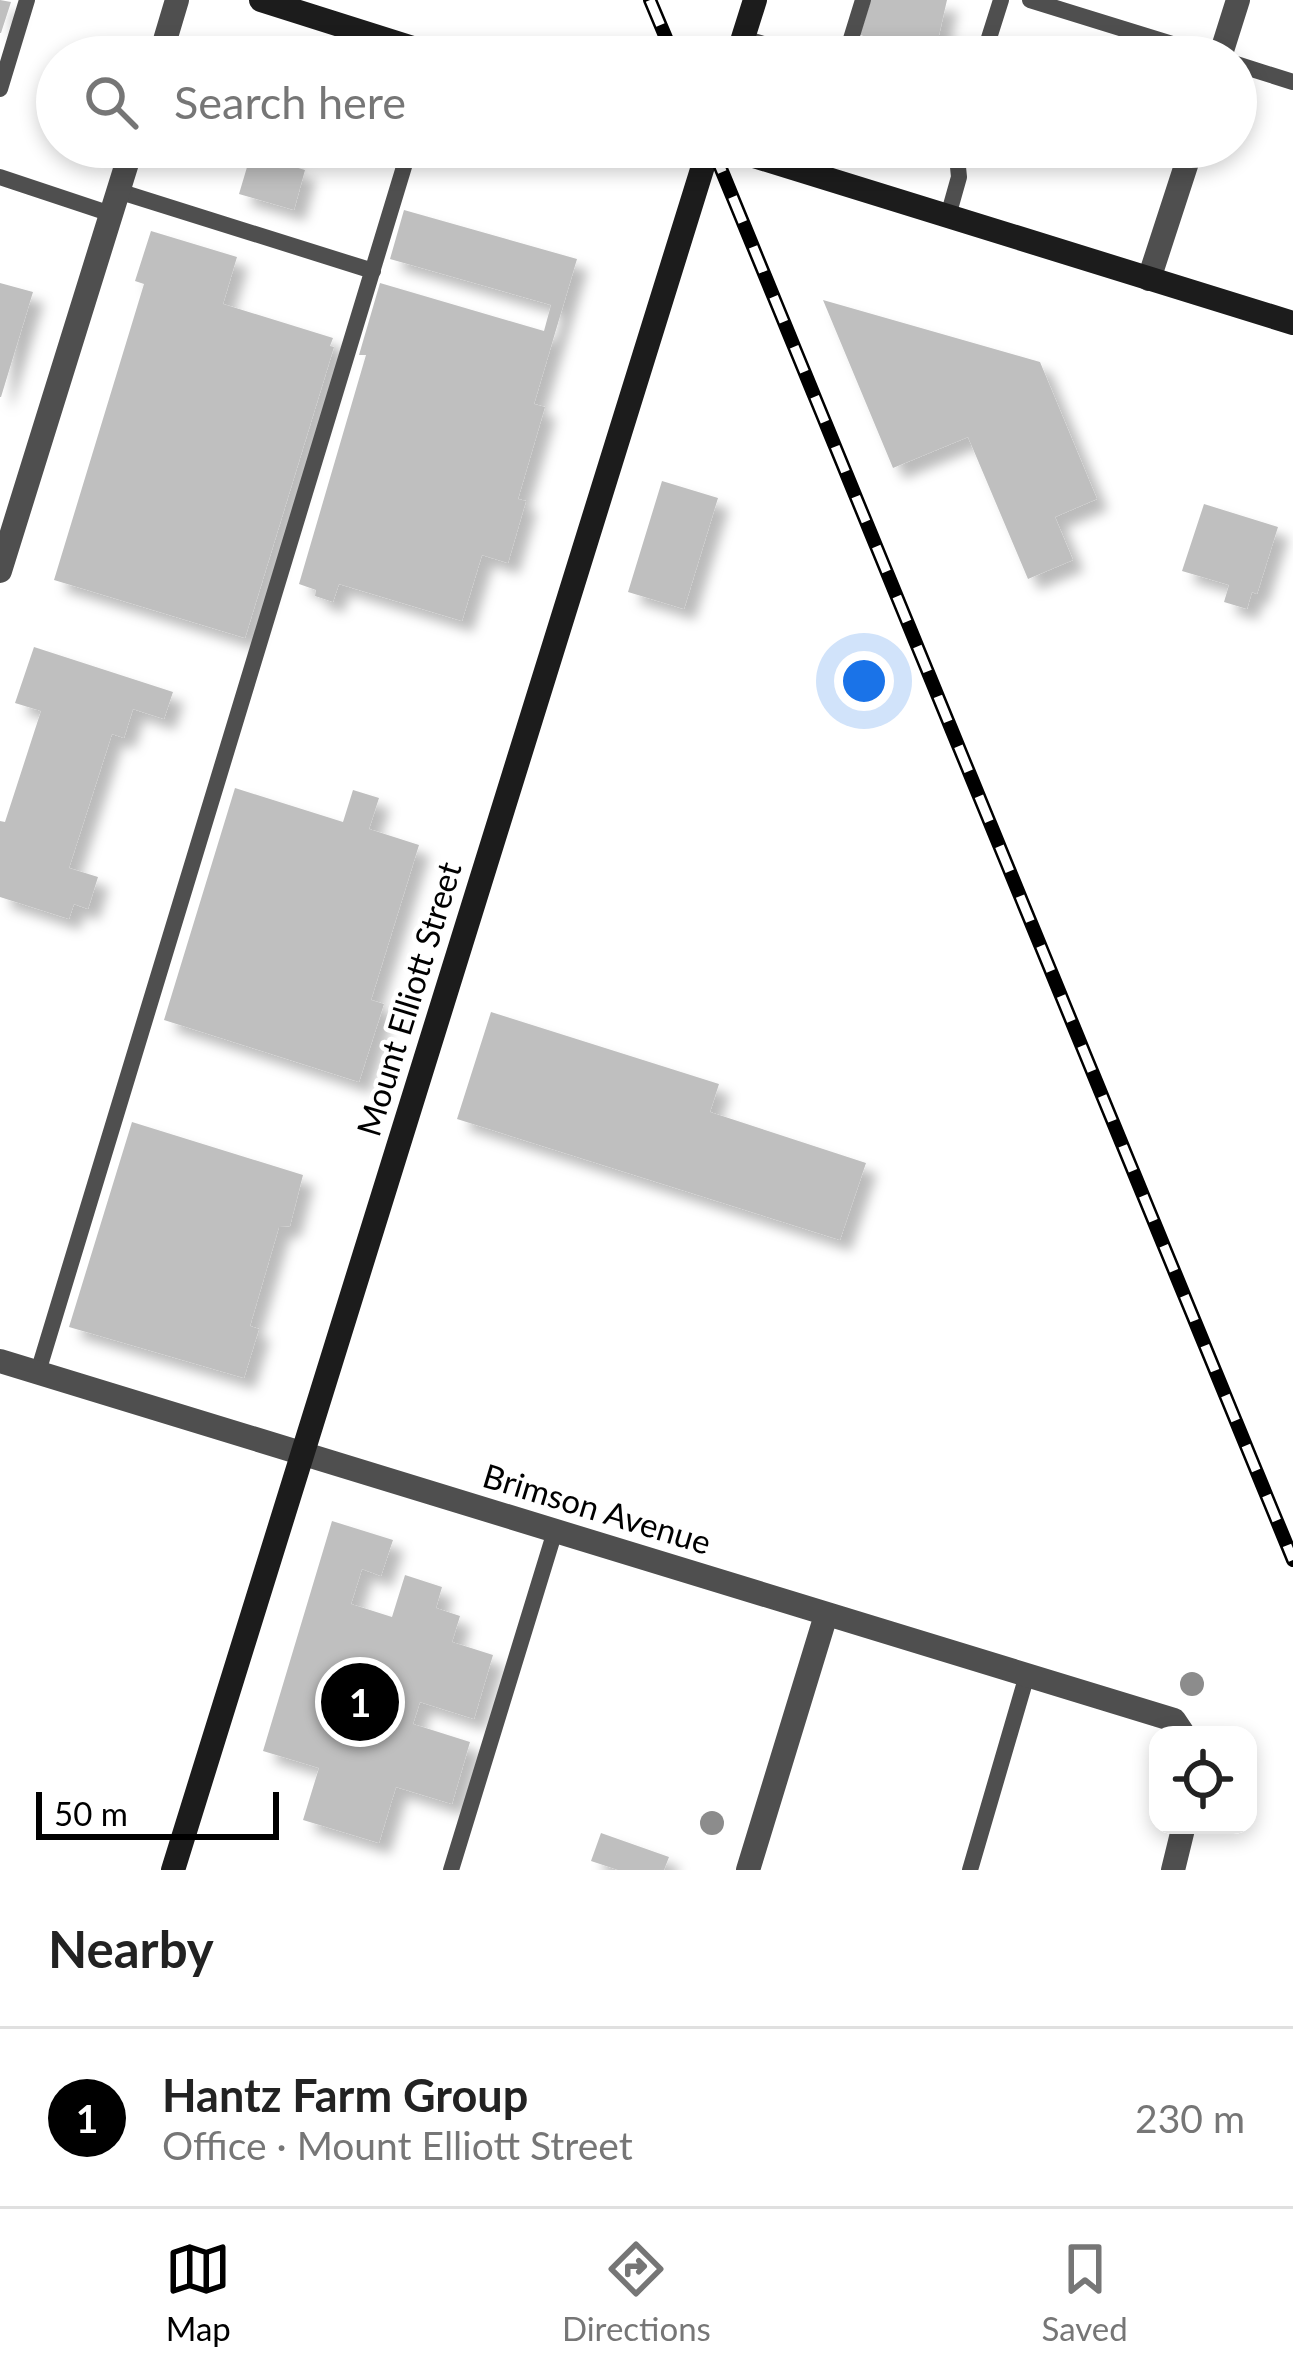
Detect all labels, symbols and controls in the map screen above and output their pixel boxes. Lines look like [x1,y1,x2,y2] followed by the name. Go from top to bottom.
[36,36,1257,168] search box
[78,69,144,135] icon: search
[174,75,406,129] text: Search here
[834,651,894,711] your location
[347,857,469,1141] street label: Mount Elliott Street
[479,1454,716,1562] street label: Brimson Avenue
[321,1657,399,1747] pin: 1
[1149,1726,1257,1834] map controls
[1149,1726,1257,1834] button: locate
[36,1786,279,1839] scale bar
[54,1793,128,1833] text: 50 m
[48,1918,214,1979] text: Nearby
[162,2068,528,2122] text: Hantz Farm Group
[76,2095,98,2141] text: 1
[1135,2095,1245,2141] text: 230 m
[162,2122,633,2168] text: Office · Mount Elliott Street
[165,2236,231,2348] tab: Map
[562,2236,711,2348] tab: Directions
[1041,2236,1128,2348] tab: Saved

